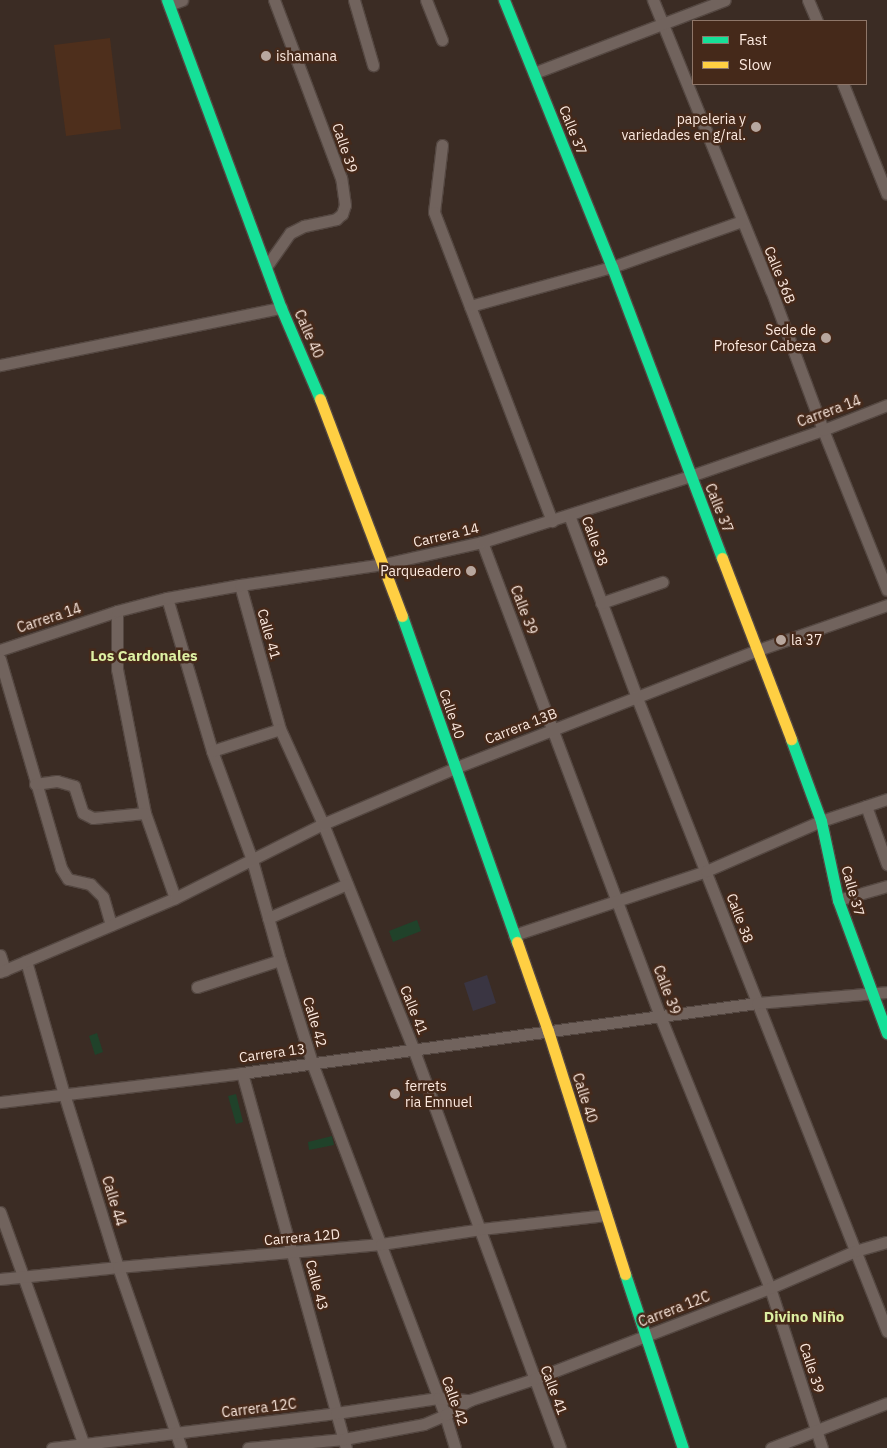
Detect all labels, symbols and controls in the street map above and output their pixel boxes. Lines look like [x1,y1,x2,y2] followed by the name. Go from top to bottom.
[692,20,867,85] legend
[739,30,767,49] text: Fast
[276,48,337,64] place label: ishamana
[260,50,272,62] marker: ishamana
[739,55,772,74] text: Slow
[556,103,590,157] street label: Calle 37
[622,111,746,144] place label: papeleria y variedades en g/ral.
[329,121,361,175] street label: Calle 39
[750,121,762,133] marker: papeleria y variedades en g/ral.
[761,244,799,306] street label: Calle 36B
[291,307,327,361] street label: Calle 40
[714,322,816,354] place label: Sede de Profesor Cabeza
[820,332,832,344] marker: Sede de Profesor Cabeza
[795,392,863,430] street label: Carrera 14
[702,481,736,535] street label: Calle 37
[578,514,612,568] street label: Calle 38
[412,519,480,551] street label: Carrera 14
[380,563,461,579] place label: Parqueadero
[465,565,477,577] marker: Parqueadero
[507,583,541,637] street label: Calle 39
[15,600,83,636] street label: Carrera 14
[254,607,284,661] street label: Calle 41
[791,632,822,648] place label: la 37
[775,634,787,646] marker: la 37
[90,647,198,665] district label: Los Cardonales
[436,687,468,741] street label: Calle 40
[483,705,559,747] street label: Carrera 13B
[838,864,868,918] street label: Calle 37
[723,891,757,945] street label: Calle 38
[650,963,684,1017] street label: Calle 39
[397,983,431,1037] street label: Calle 41
[299,995,331,1049] street label: Calle 42
[238,1040,306,1066] street label: Carrera 13
[569,1071,601,1125] street label: Calle 40
[405,1078,472,1110] place label: ferrets ria Emnuel
[389,1088,401,1100] marker: ferrets ria Emnuel
[98,1174,130,1228] street label: Calle 44
[263,1225,341,1249] street label: Carrera 12D
[302,1258,332,1312] street label: Calle 43
[636,1288,712,1330] street label: Carrera 12C
[764,1308,844,1326] district label: Divino Niño
[796,1341,828,1395] street label: Calle 39
[537,1363,571,1417] street label: Calle 41
[438,1374,472,1428] street label: Calle 42
[221,1395,297,1421] street label: Carrera 12C

